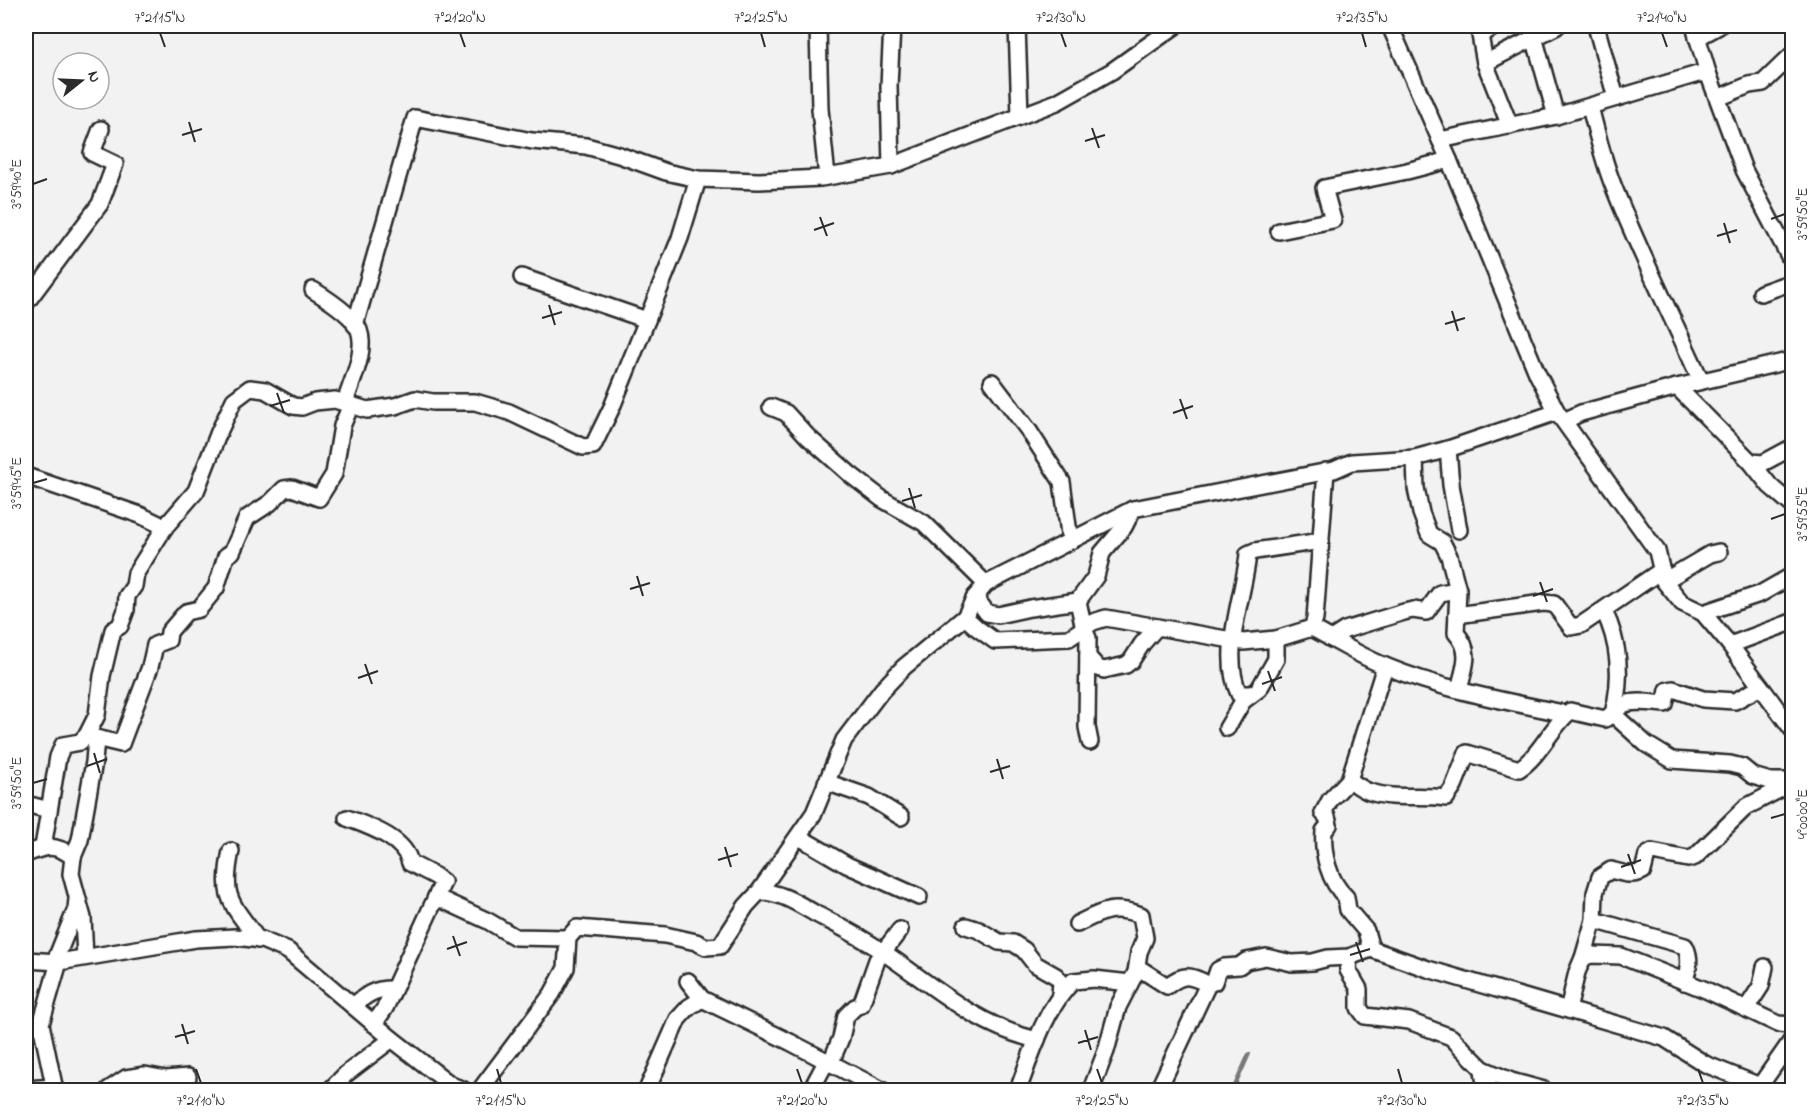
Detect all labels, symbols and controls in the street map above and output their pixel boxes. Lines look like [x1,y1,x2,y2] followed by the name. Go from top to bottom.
[135,7,186,29] text: 7°21'15"N
[434,7,486,29] text: 7°21'20"N
[734,7,788,29] text: 7°21'25"N
[1036,7,1086,29] text: 7°21'30"N
[1336,7,1388,29] text: 7°21'35"N
[1637,7,1687,29] text: 7°21'40"N
[51,51,111,111] north arrow
[80,68,107,86] text: N
[6,159,28,209] text: 3°59'40"E
[1792,188,1814,240] text: 3°59'50"E
[6,457,28,509] text: 3°59'45"E
[1792,487,1814,541] text: 3°59'55"E
[6,757,28,809] text: 3°59'50"E
[1792,789,1814,839] text: 4°00'00"E
[177,1090,225,1112] text: 7°21'10"N
[476,1090,527,1112] text: 7°21'15"N
[776,1090,828,1112] text: 7°21'20"N
[1075,1090,1129,1112] text: 7°21'25"N
[1377,1090,1427,1112] text: 7°21'30"N
[1677,1090,1729,1112] text: 7°21'35"N

